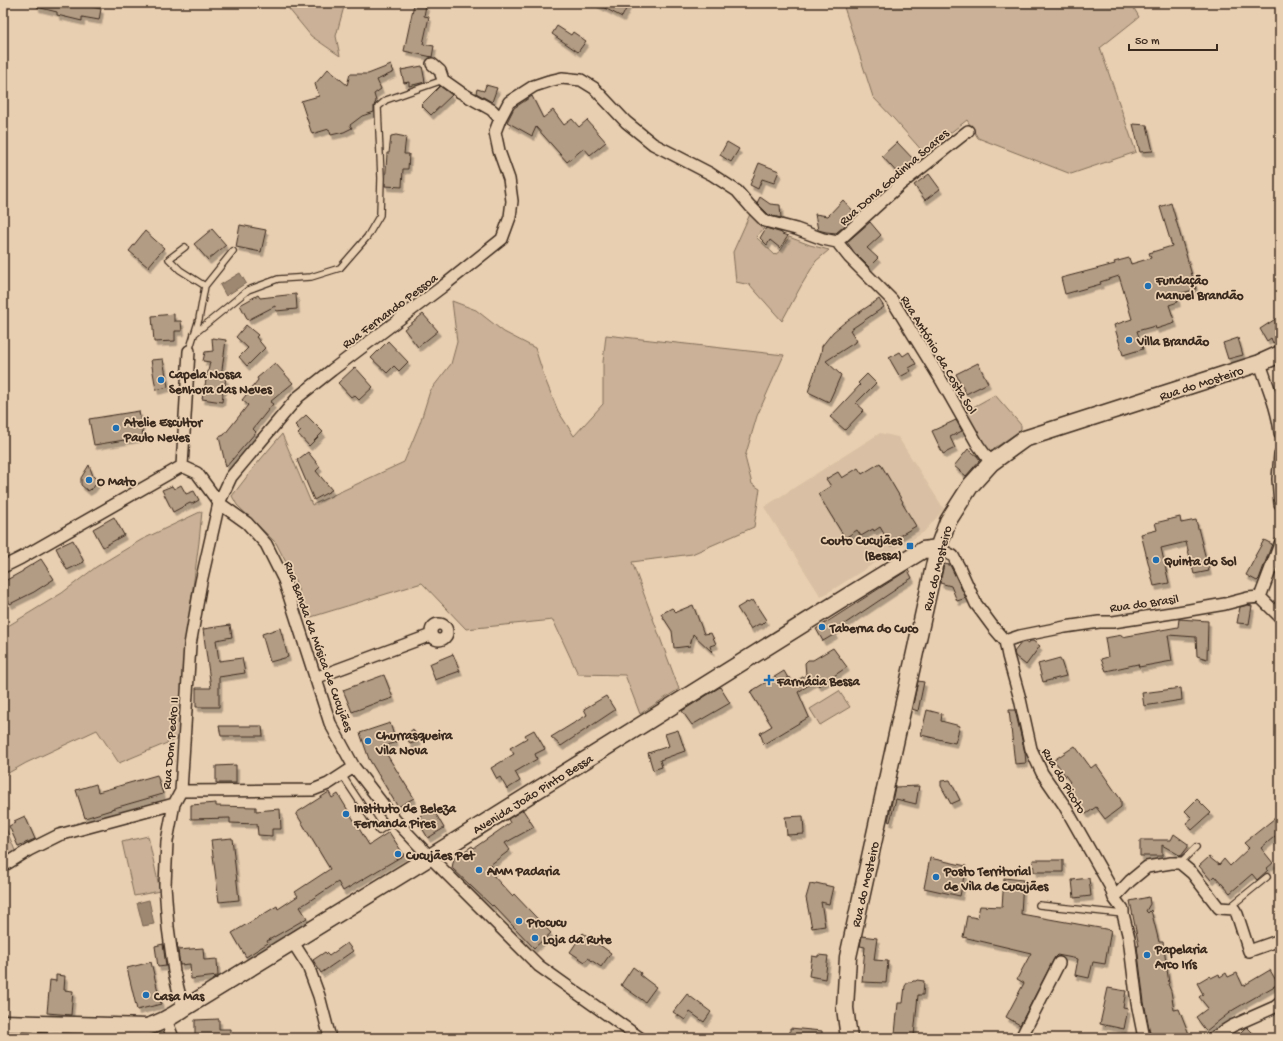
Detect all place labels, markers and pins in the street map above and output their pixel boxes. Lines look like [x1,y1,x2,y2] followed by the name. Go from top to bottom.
[1155,274,1244,304] place label: Fundação Manuel Brandão
[1143,281,1153,291] marker: Fundação Manuel Brandão
[1124,335,1134,345] marker: Villa Brandão
[1136,335,1210,350] place label: Villa Brandão
[168,368,273,398] place label: Capela Nossa Senhora das Neves
[156,375,166,385] marker: Capela Nossa Senhora das Neves
[123,416,203,446] place label: Atelie Escultor Paulo Neves
[111,423,121,433] marker: Atelie Escultor Paulo Neves
[84,475,94,485] marker: O Mato
[97,475,136,490] place label: O Mato
[820,534,903,564] place label: Couto Cucujães (Bessa)
[905,541,915,551] marker: Couto Cucujães (Bessa)
[1151,555,1161,565] marker: Quinta do Sol
[1164,555,1237,570] place label: Quinta do Sol
[817,622,827,632] marker: Taberna do Cuco
[829,622,919,637] place label: Taberna do Cuco
[764,675,774,685] marker: Farmácia Bessa
[776,675,860,690] place label: Farmácia Bessa
[375,729,453,759] place label: Churrasqueira Vila Nova
[363,736,373,746] marker: Churrasqueira Vila Nova
[353,802,457,832] place label: Instituto de Beleza Fernanda Pires
[341,809,351,819] marker: Instituto de Beleza Fernanda Pires
[393,849,403,859] marker: Cucujães Pet
[405,849,476,864] place label: Cucujães Pet
[474,865,484,875] marker: AMM Padaria
[486,865,560,880] place label: AMM Padaria
[943,865,1049,895] place label: Posto Territorial de Vila de Cucujães
[931,872,941,882] marker: Posto Territorial de Vila de Cucujães
[514,916,524,926] marker: Procucu
[526,916,567,931] place label: Procucu
[530,933,540,943] marker: Loja da Rute
[543,933,613,948] place label: Loja da Rute
[1154,943,1208,973] place label: Papelaria Arco Irís
[1142,950,1152,960] marker: Papelaria Arco Irís
[141,990,151,1000] marker: Casa Mas
[153,990,206,1005] place label: Casa Mas

